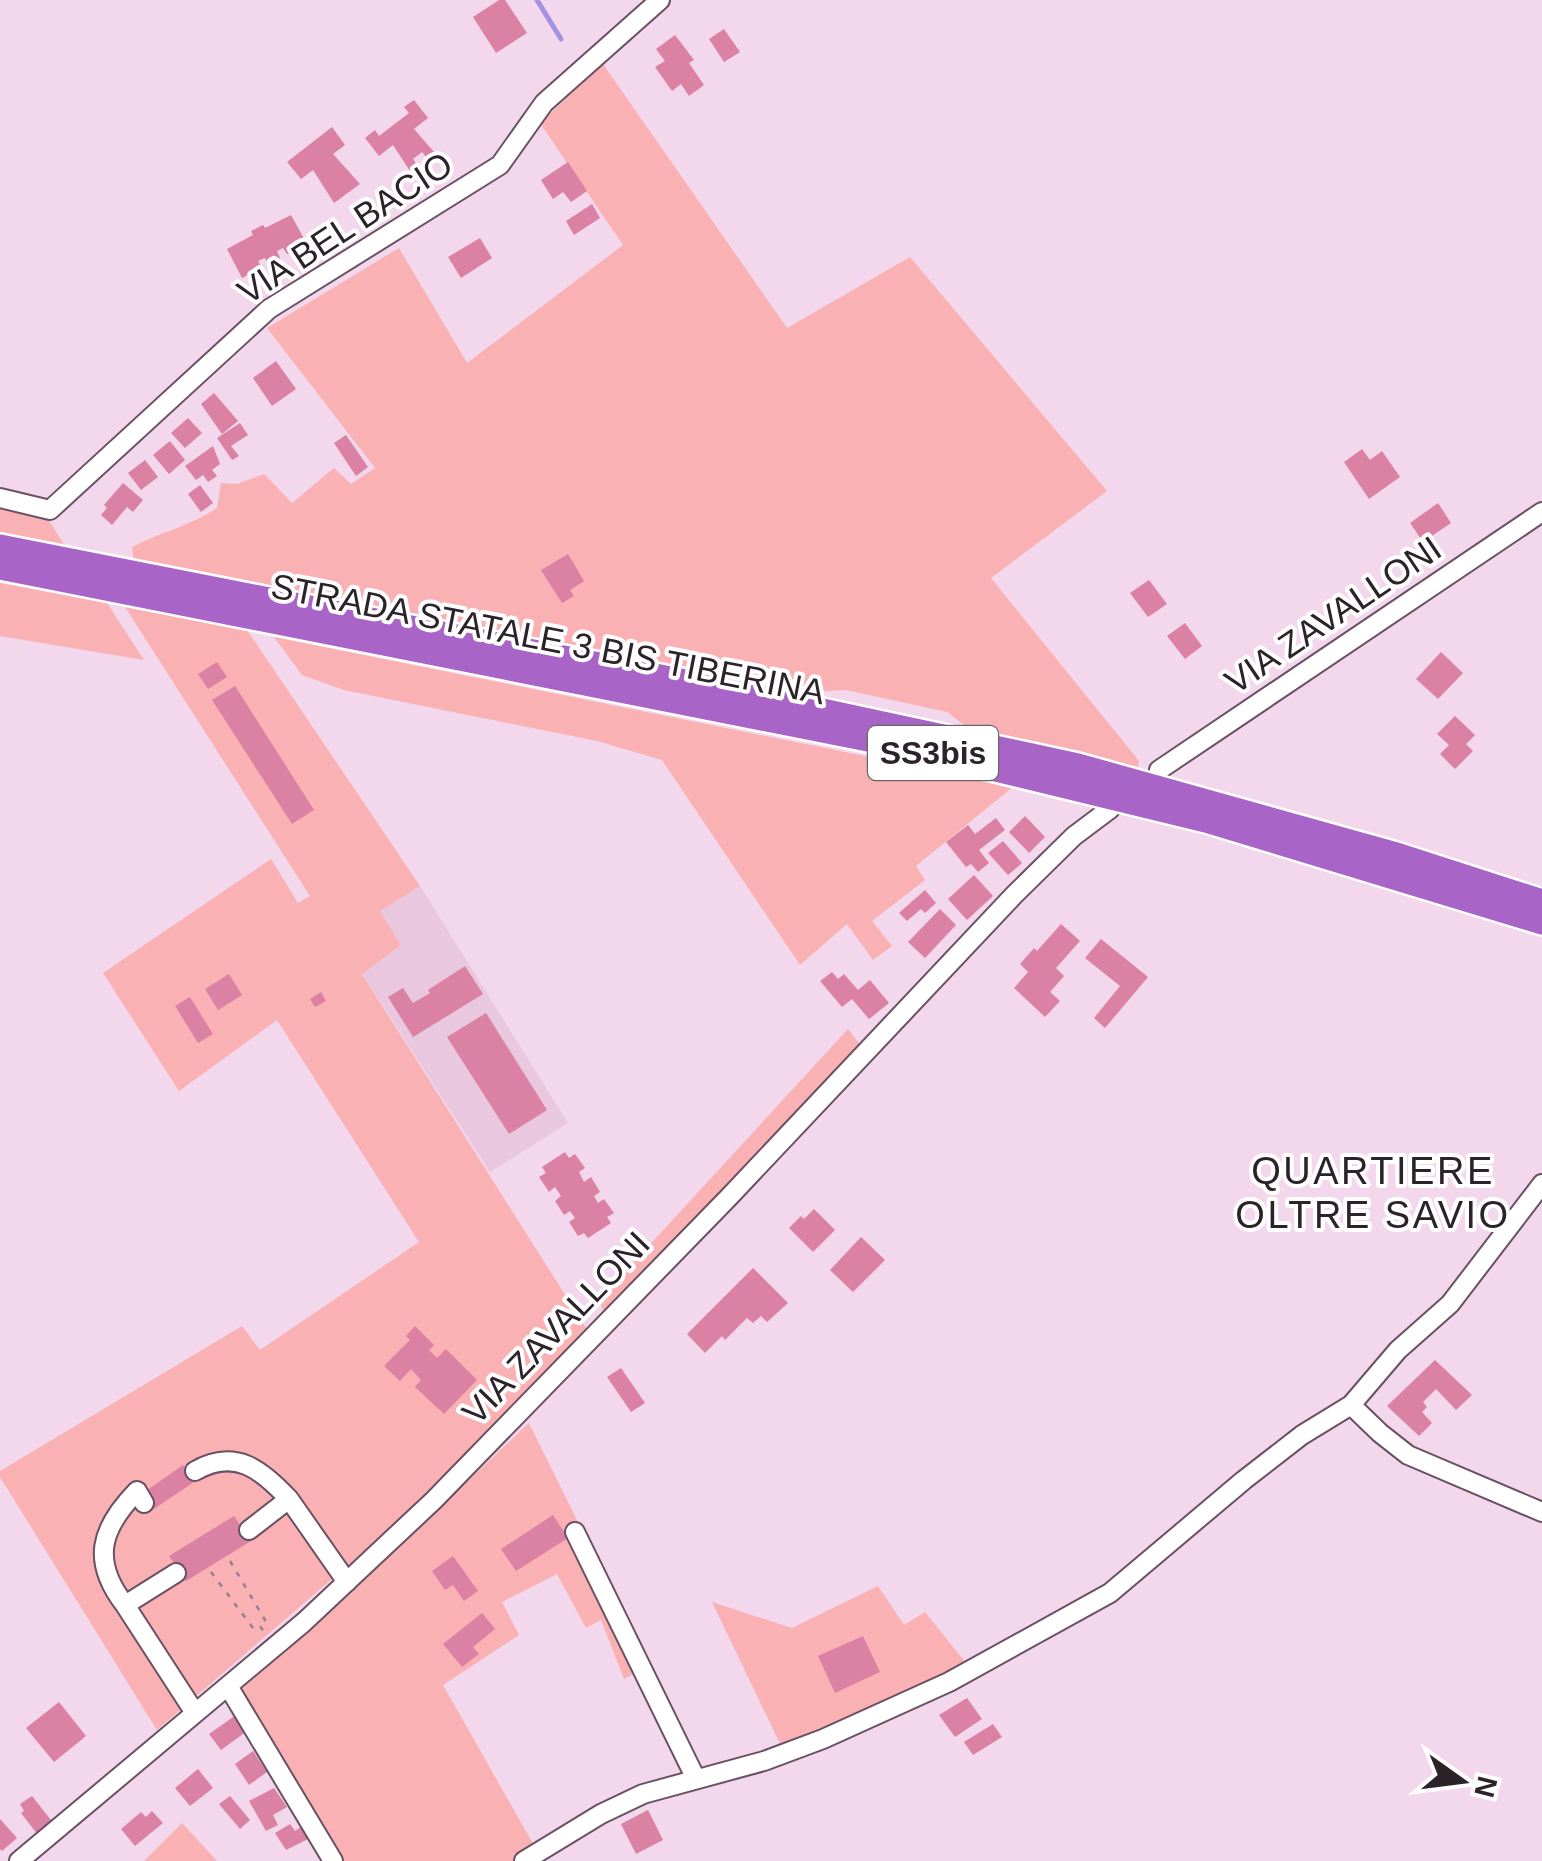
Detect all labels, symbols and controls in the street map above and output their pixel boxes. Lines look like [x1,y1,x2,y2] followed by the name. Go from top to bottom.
[230,144,459,311] street label: VIA BEL BACIO
[1218,528,1448,701] street label: VIA ZAVALLONI
[268,566,829,712] street label: STRADA STATALE 3 BIS TIBERINA
[868,726,998,780] road number: SS3bis
[1235,1150,1511,1236] district label: QUARTIERE OLTRE SAVIO
[454,1224,657,1432] street label: VIA ZAVALLONI
[1412,1731,1512,1831] north arrow
[1468,1773,1503,1800] text: N

